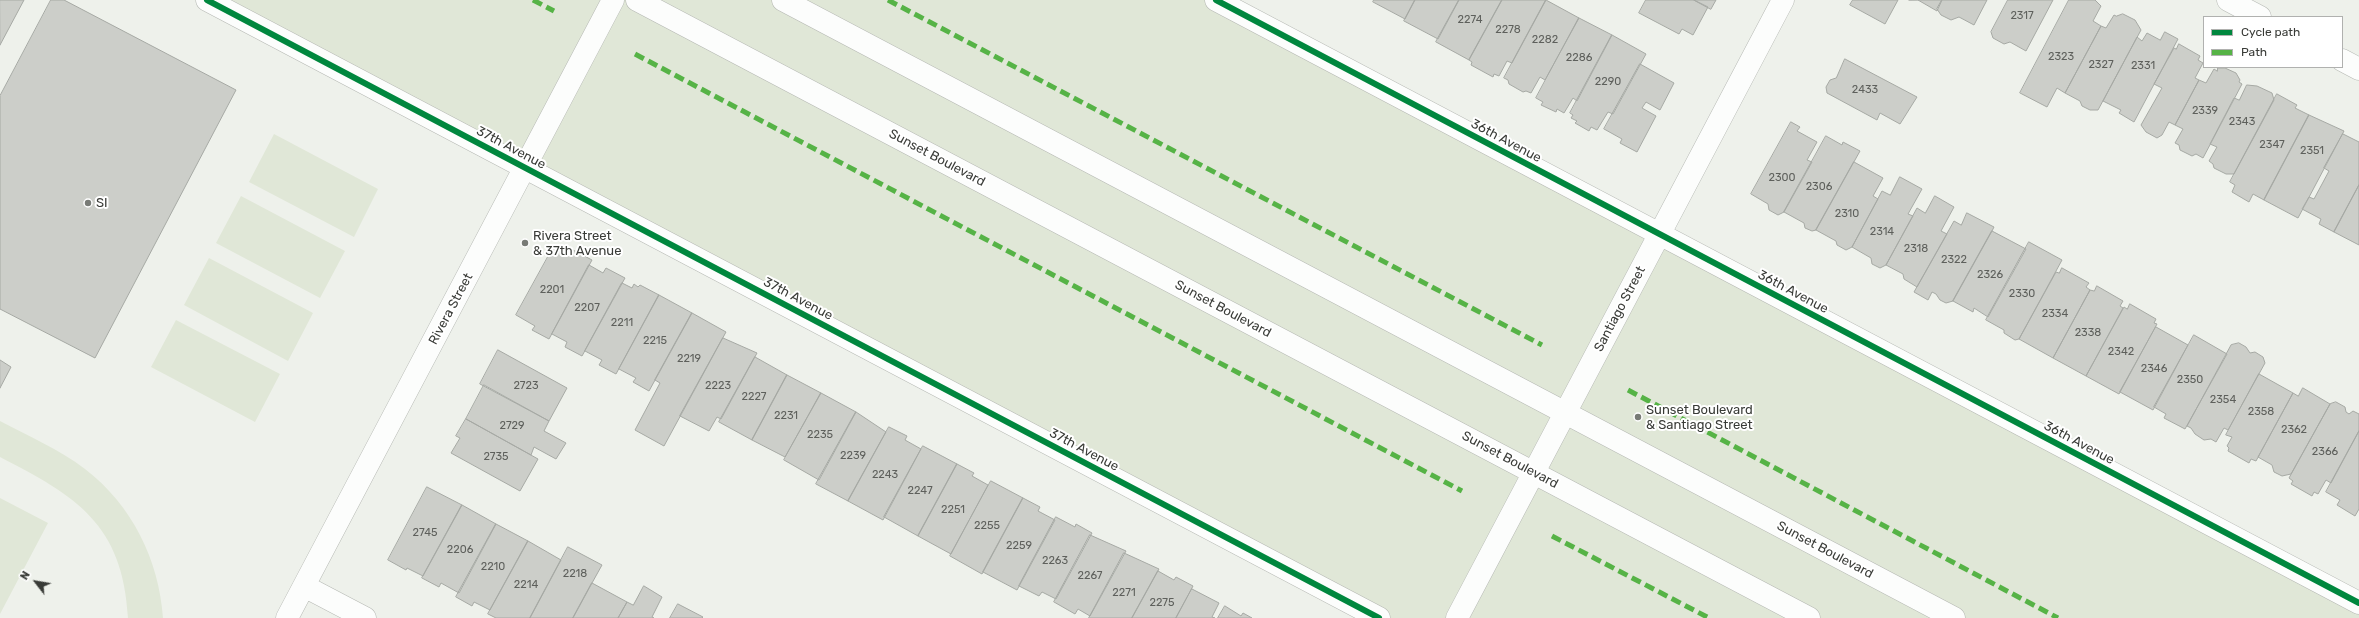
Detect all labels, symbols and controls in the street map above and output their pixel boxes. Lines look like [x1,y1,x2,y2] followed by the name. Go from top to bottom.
[2010,9,2034,23] house number: 2317
[1457,13,1483,27] house number: 2274
[2203,16,2343,68] legend
[1495,23,1521,37] house number: 2278
[2241,25,2300,39] text: Cycle path
[1532,33,1558,47] house number: 2282
[2241,45,2267,59] text: Path
[2048,50,2074,64] house number: 2323
[1566,51,1592,65] house number: 2286
[2088,58,2114,72] house number: 2327
[2131,59,2155,73] house number: 2331
[1595,75,1621,89] house number: 2290
[1852,83,1878,97] house number: 2433
[2192,104,2218,118] house number: 2339
[2229,115,2255,129] house number: 2343
[1468,116,1544,166] street label: 36th Avenue
[474,123,548,173] street label: 37th Avenue
[886,126,988,190] street label: Sunset Boulevard
[2259,138,2285,152] house number: 2347
[2300,144,2324,158] house number: 2351
[1768,171,1796,185] house number: 2300
[1806,180,1832,194] house number: 2306
[96,195,108,211] place label: SI
[83,198,93,208] marker: SI
[1835,207,1859,221] house number: 2310
[1870,225,1894,239] house number: 2314
[533,228,621,259] place label: Rivera Street & 37th Avenue
[520,238,530,248] marker: Rivera Street & 37th Avenue
[1904,242,1928,256] house number: 2318
[1941,253,1967,267] house number: 2322
[1591,264,1649,354] street label: Santiago Street
[1755,267,1831,317] street label: 36th Avenue
[1977,268,2003,282] house number: 2326
[426,271,476,347] street label: Rivera Street
[761,274,835,324] street label: 37th Avenue
[1172,277,1274,341] street label: Sunset Boulevard
[540,283,564,297] house number: 2201
[2009,287,2035,301] house number: 2330
[574,301,600,315] house number: 2207
[2042,307,2068,321] house number: 2334
[611,316,633,330] house number: 2211
[2075,326,2101,340] house number: 2338
[643,334,667,348] house number: 2215
[2108,345,2134,359] house number: 2342
[677,352,701,366] house number: 2219
[2141,362,2167,376] house number: 2346
[2177,373,2203,387] house number: 2350
[513,379,539,393] house number: 2723
[705,379,731,393] house number: 2223
[741,390,767,404] house number: 2227
[2210,393,2236,407] house number: 2354
[1646,402,1753,433] place label: Sunset Boulevard & Santiago Street
[2248,405,2274,419] house number: 2358
[774,409,798,423] house number: 2231
[1633,412,1643,422] marker: Sunset Boulevard & Santiago Street
[2041,418,2117,468] street label: 36th Avenue
[499,419,525,433] house number: 2729
[2281,423,2307,437] house number: 2362
[1047,425,1121,475] street label: 37th Avenue
[807,428,833,442] house number: 2235
[1459,428,1561,492] street label: Sunset Boulevard
[2312,445,2338,459] house number: 2366
[840,449,866,463] house number: 2239
[483,450,509,464] house number: 2735
[872,468,898,482] house number: 2243
[907,484,933,498] house number: 2247
[941,503,965,517] house number: 2251
[1774,518,1876,582] street label: Sunset Boulevard
[974,519,1000,533] house number: 2255
[412,526,438,540] house number: 2745
[1006,539,1032,553] house number: 2259
[447,543,473,557] house number: 2206
[1042,554,1068,568] house number: 2263
[481,560,505,574] house number: 2210
[16,562,56,602] north arrow
[563,567,587,581] house number: 2218
[18,569,33,582] text: N
[1078,569,1102,583] house number: 2267
[514,578,538,592] house number: 2214
[1112,586,1136,600] house number: 2271
[1149,596,1175,610] house number: 2275

